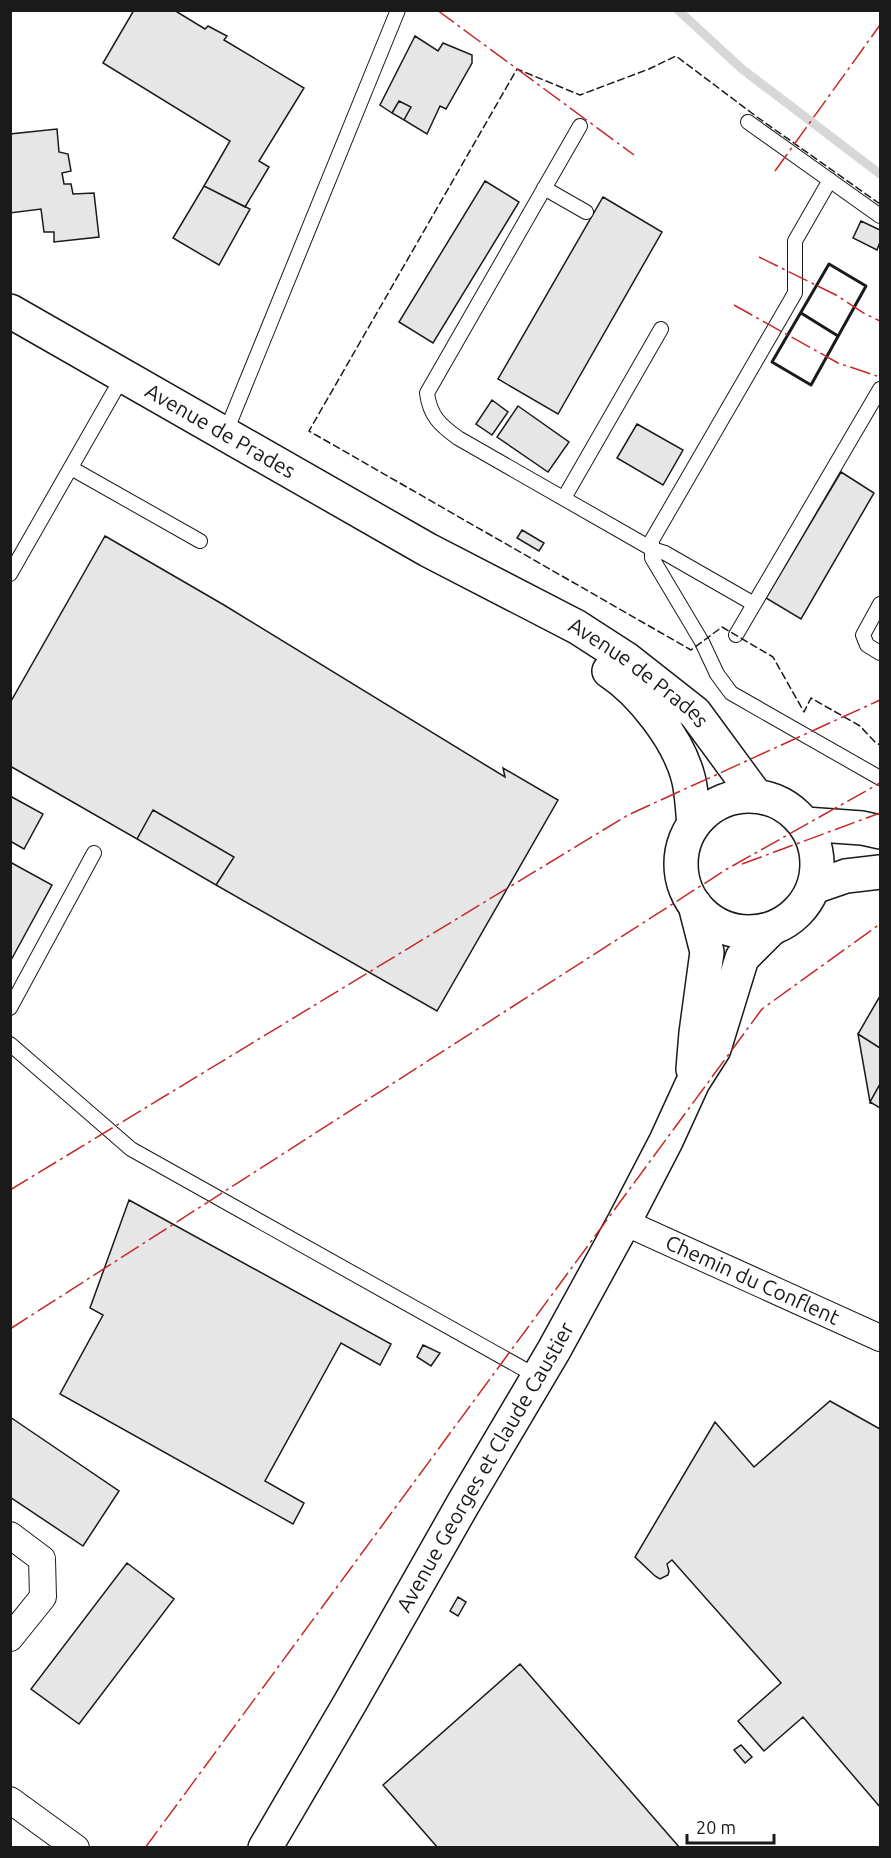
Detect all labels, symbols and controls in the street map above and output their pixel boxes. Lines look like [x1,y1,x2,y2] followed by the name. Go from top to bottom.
[141,378,300,483] street label: Avenue de Prades
[565,612,714,732] street label: Avenue de Prades
[662,1230,843,1329] street label: Chemin du Conflent
[391,1318,578,1616] street label: Avenue Georges et Claude Caustier
[687,1807,774,1845] scale bar
[696,1817,736,1837] text: 20 m

